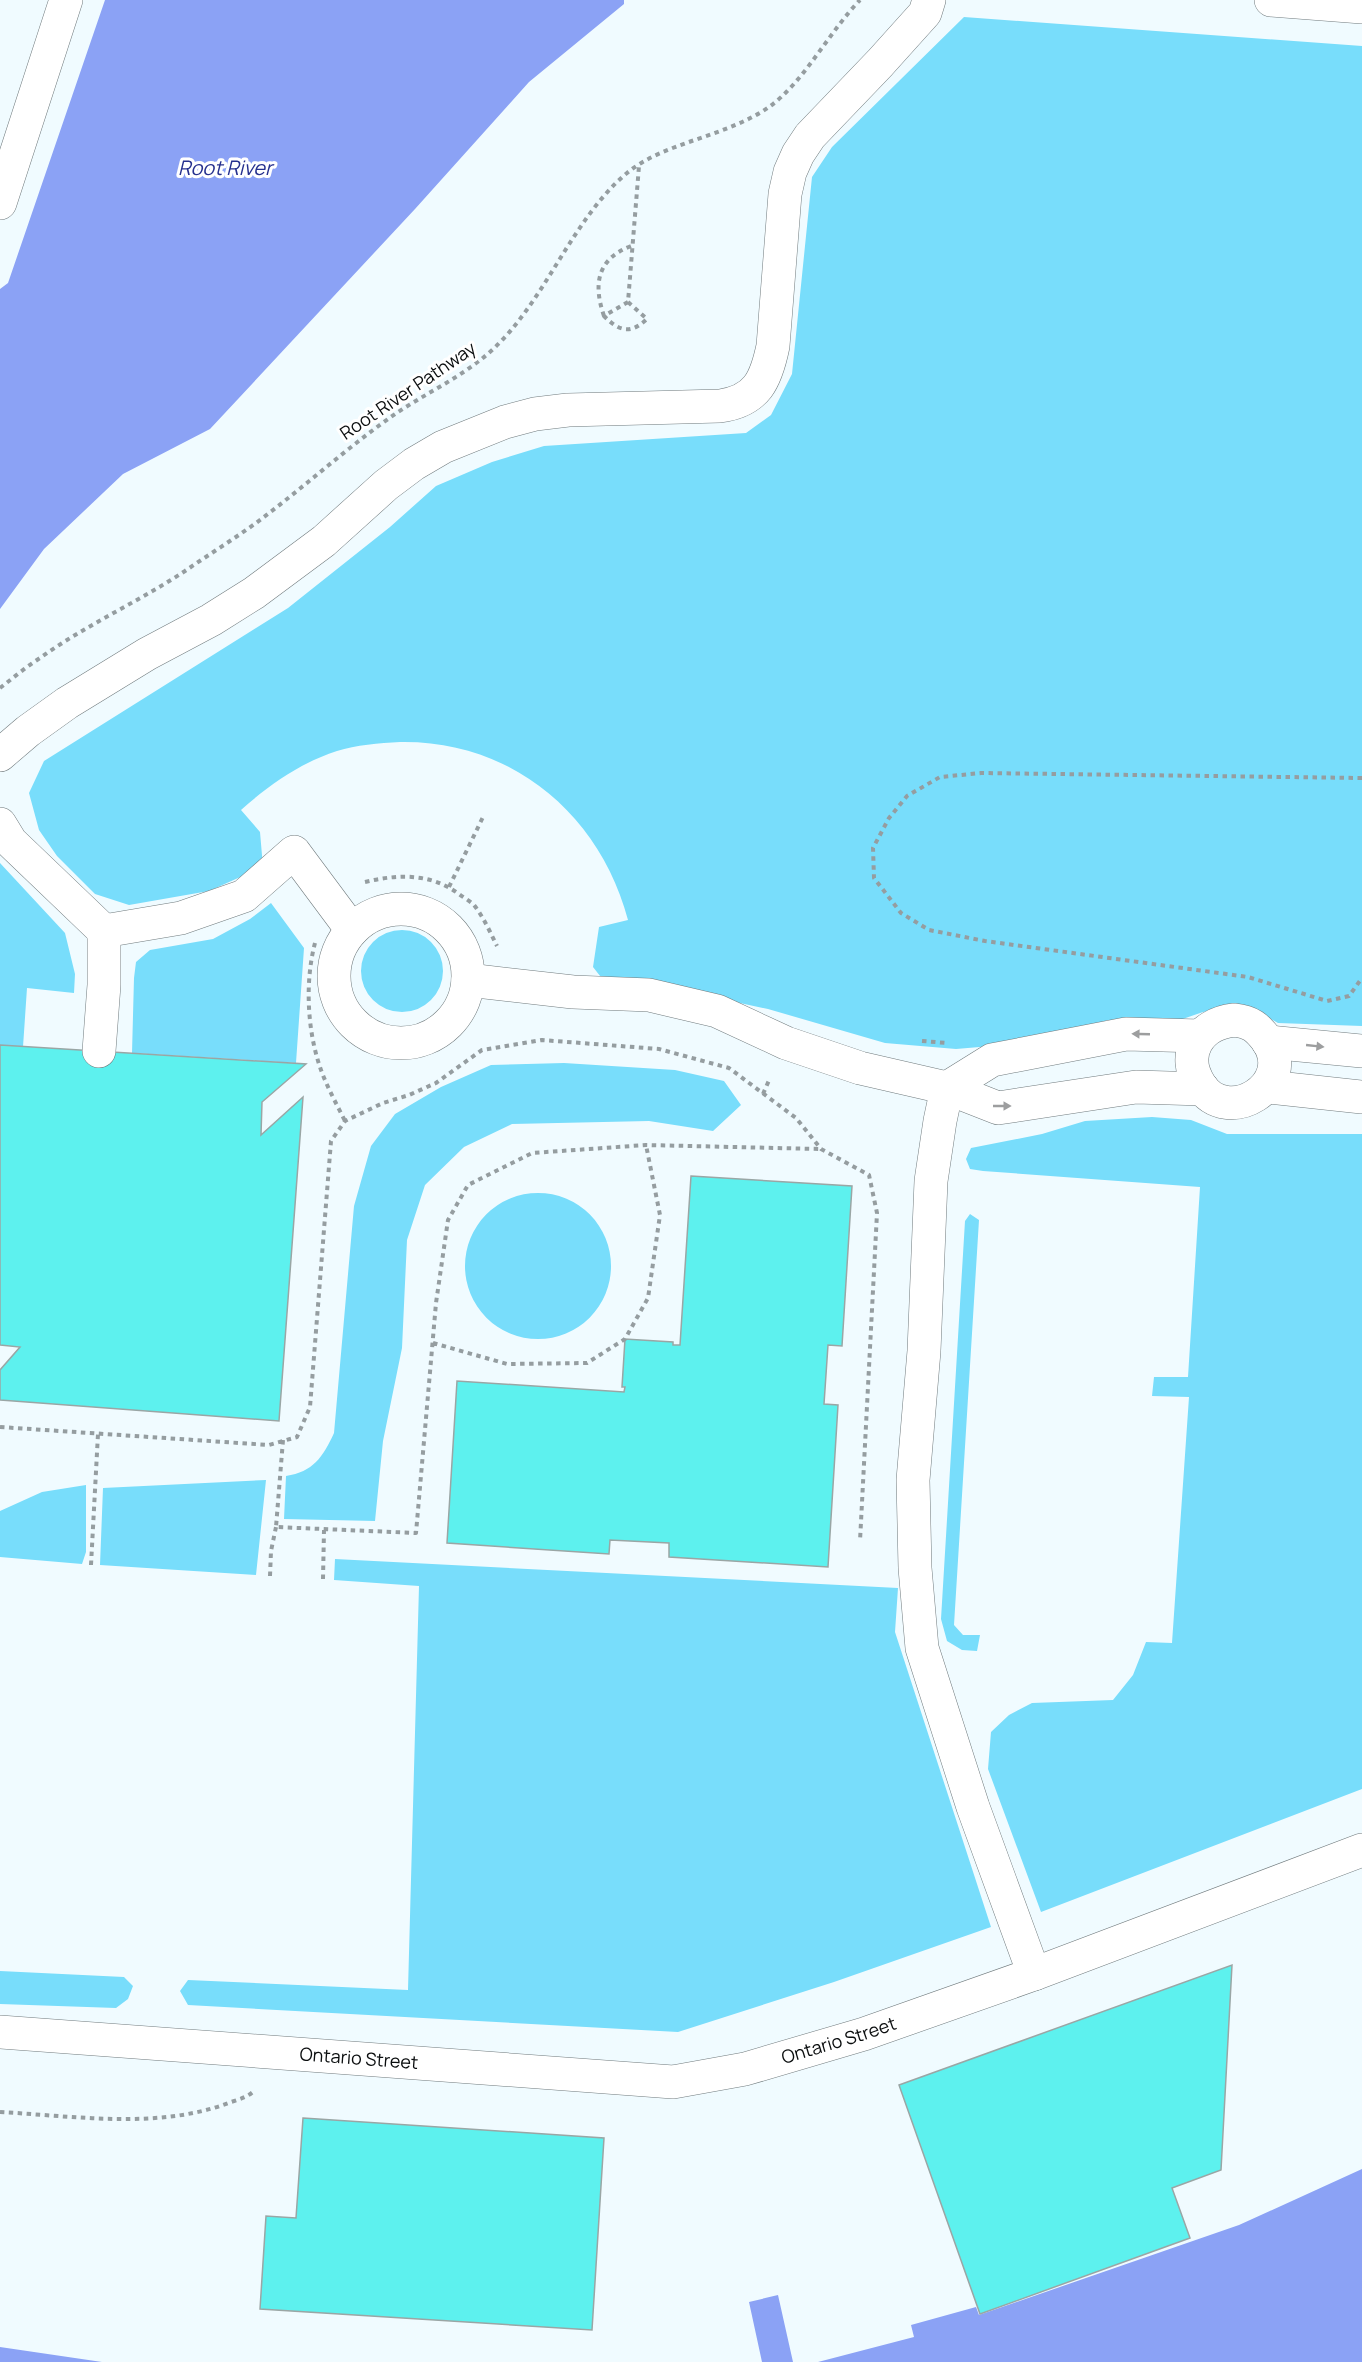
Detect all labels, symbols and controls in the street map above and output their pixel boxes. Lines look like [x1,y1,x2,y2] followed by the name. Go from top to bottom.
[178,154,275,181] water label: Root River
[335,335,480,445] street label: Root River Pathway
[1132,1030,1151,1039] one-way arrow
[1306,1041,1325,1051] one-way arrow
[993,1101,1012,1111] one-way arrow
[778,2011,899,2069] street label: Ontario Street
[299,2041,419,2074] street label: Ontario Street

